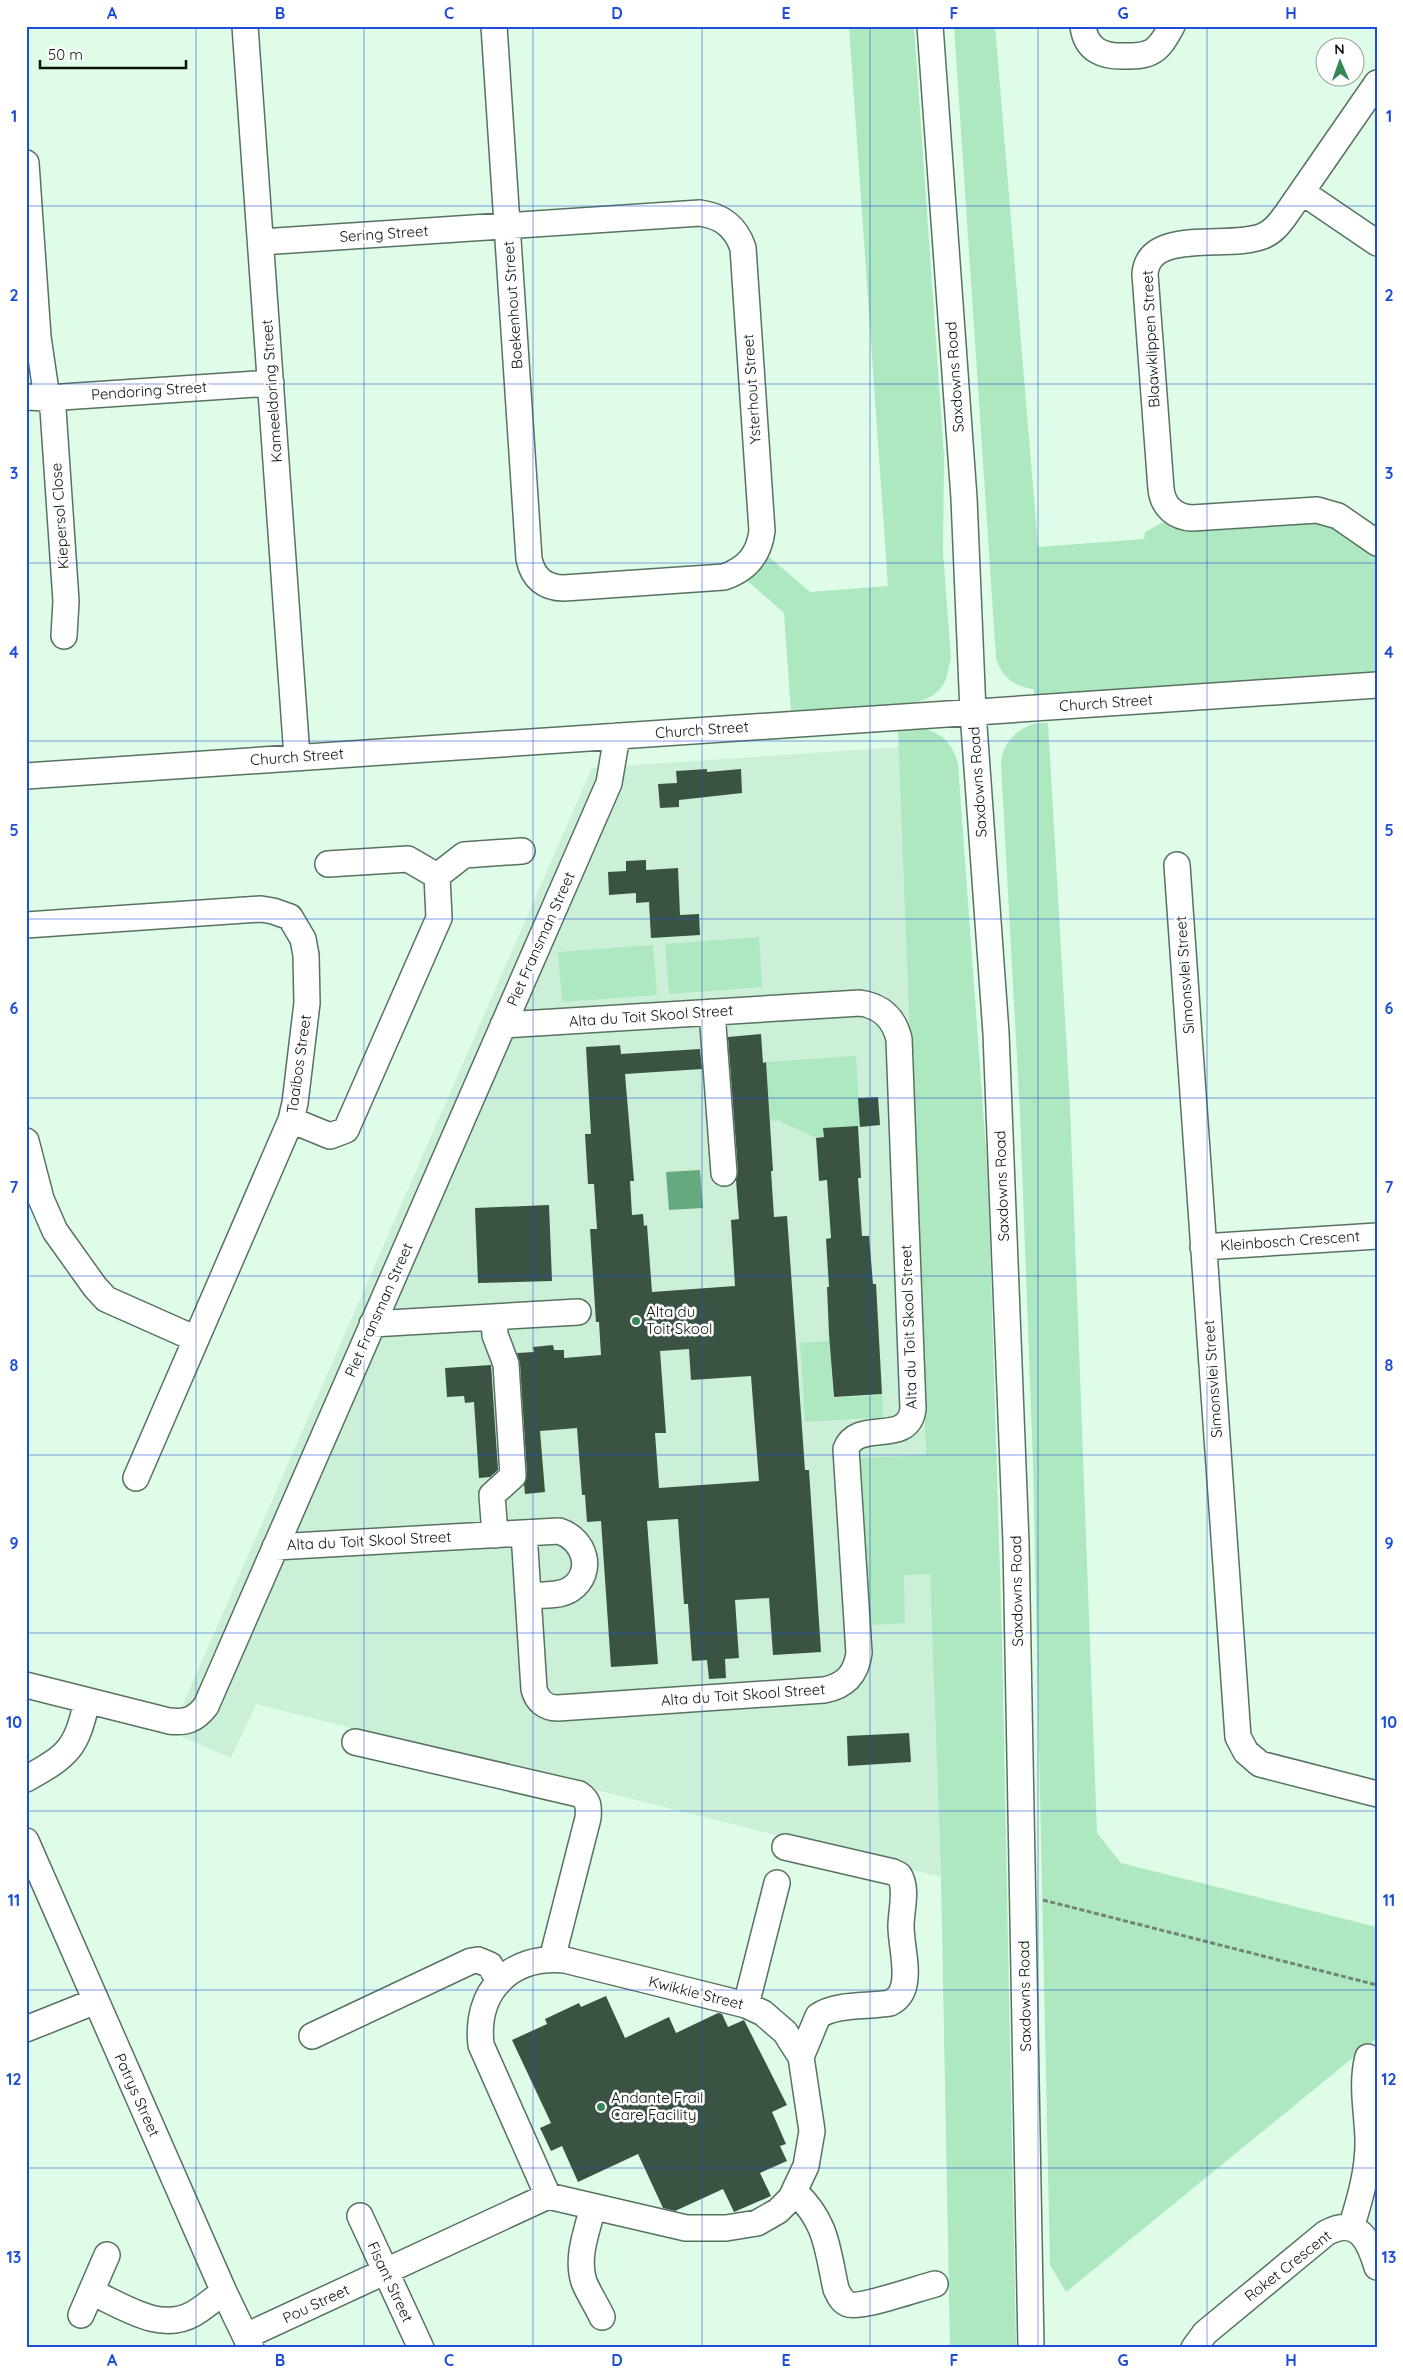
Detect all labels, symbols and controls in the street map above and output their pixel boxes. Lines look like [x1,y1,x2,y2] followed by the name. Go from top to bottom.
[107,3,118,23] text: A
[275,3,285,23] text: B
[444,3,454,23] text: C
[611,3,623,23] text: D
[781,3,791,23] text: E
[950,3,959,23] text: F
[1117,3,1129,23] text: G
[1285,3,1297,23] text: H
[40,38,186,70] scale bar
[1316,38,1366,88] north arrow
[1334,40,1345,58] text: N
[48,45,83,64] text: 50 m
[11,106,17,126] text: 1
[1386,106,1392,126] text: 1
[339,221,429,246] street label: Sering Street
[499,240,526,370] street label: Boekenhout Street
[1137,270,1164,408] street label: Blaawklippen Street
[9,285,19,305] text: 2
[1384,285,1394,305] text: 2
[257,319,286,463] street label: Kameeldoring Street
[941,321,968,433] street label: Saxdowns Road
[738,333,765,445] street label: Ysterhout Street
[90,377,208,404] street label: Pendoring Street
[46,462,73,570] street label: Kiepersol Close
[10,463,18,483] text: 3
[1385,463,1393,483] text: 3
[9,642,19,662] text: 4
[1384,642,1394,662] text: 4
[1059,690,1153,715] street label: Church Street
[655,717,749,742] street label: Church Street
[964,726,991,838] street label: Saxdowns Road
[250,744,344,769] street label: Church Street
[9,820,19,840] text: 5
[1384,820,1394,840] text: 5
[502,869,579,1009] street label: Piet Fransman Street
[1171,915,1198,1035] street label: Simonsvlei Street
[10,998,19,1018] text: 6
[1385,998,1394,1018] text: 6
[568,1000,734,1031] street label: Alta du Toit Skool Street
[282,1013,315,1114] street label: Taaibos Street
[990,1130,1013,1242] street label: Saxdowns Road
[10,1177,19,1197] text: 7
[1385,1177,1394,1197] text: 7
[1219,1226,1361,1255] street label: Kleinbosch Crescent
[340,1240,417,1380] street label: Piet Fransman Street
[896,1244,921,1410] street label: Alta du Toit Skool Street
[646,1302,712,1338] place label: Alta du Toit Skool
[630,1315,642,1327] marker: Alta du Toit Skool
[1199,1319,1226,1439] street label: Simonsvlei Street
[10,1355,19,1375] text: 8
[1385,1355,1394,1375] text: 8
[286,1527,452,1554] street label: Alta du Toit Skool Street
[9,1533,19,1553] text: 9
[1384,1533,1394,1553] text: 9
[1006,1535,1027,1647] street label: Saxdowns Road
[660,1679,826,1710] street label: Alta du Toit Skool Street
[6,1712,22,1732] text: 10
[1381,1712,1397,1732] text: 10
[8,1890,20,1910] text: 11
[1383,1890,1395,1910] text: 11
[1014,1940,1035,2052] street label: Saxdowns Road
[647,1972,746,2013] street label: Kwikkie Street
[111,2050,164,2139] street label: Patrys Street
[6,2069,22,2089] text: 12
[1381,2069,1397,2089] text: 12
[611,2088,704,2124] place label: Andante Frail Care Facility
[595,2101,607,2113] marker: Andante Frail Care Facility
[1240,2226,1335,2305] street label: Roket Crescent
[364,2238,417,2325] street label: Fisant Street
[7,2247,21,2267] text: 13
[1382,2247,1396,2267] text: 13
[279,2280,352,2327] street label: Pou Street
[107,2350,118,2370] text: A
[275,2350,285,2370] text: B
[444,2350,454,2370] text: C
[611,2350,623,2370] text: D
[781,2350,791,2370] text: E
[950,2350,959,2370] text: F
[1117,2350,1129,2370] text: G
[1285,2350,1297,2370] text: H

